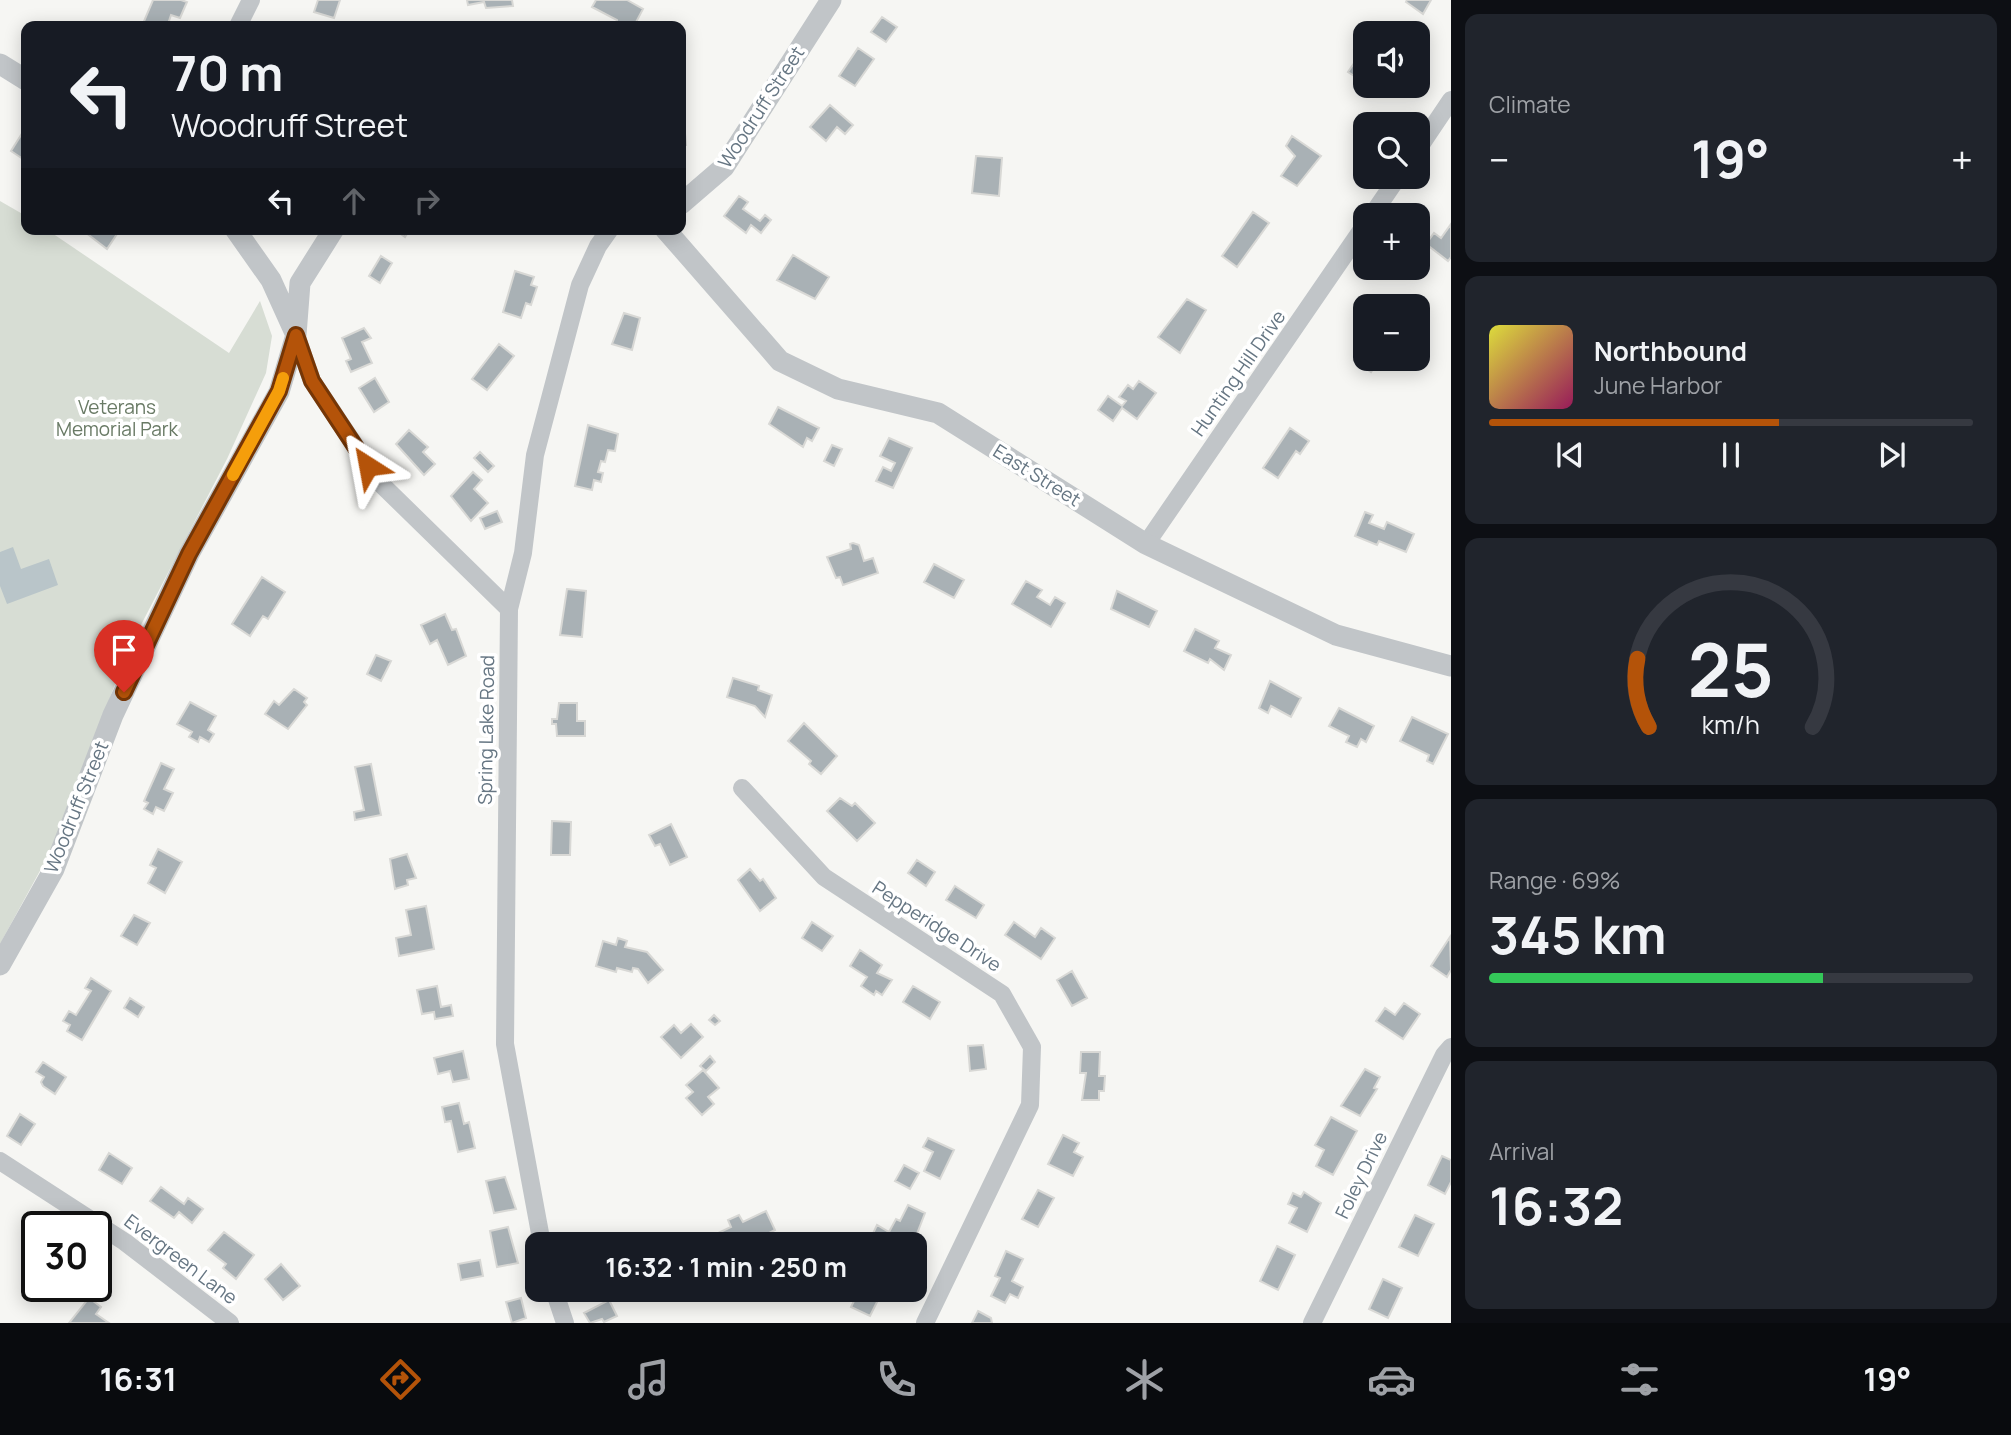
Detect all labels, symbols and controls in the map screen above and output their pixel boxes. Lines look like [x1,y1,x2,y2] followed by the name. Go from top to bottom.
[1353,21,1430,371] map controls
[1353,21,1430,98] button: sound
[171,39,283,106] text: 70 m
[712,41,810,173] street label: Woodruff Street
[56,49,147,140] icon: left
[1489,88,1571,120] text: Climate
[171,103,408,147] text: Woodruff Street
[1353,112,1430,189] button: search
[1691,123,1770,194] text: 19°
[1489,133,1510,185] text: −
[1951,133,1973,185] text: +
[262,182,300,220] icon: left
[335,182,373,220] icon: ahead
[408,182,446,220] icon: right
[1353,203,1430,280] button: +
[1353,294,1430,371] button: −
[1185,305,1291,441] street label: Hunting Hill Drive
[1594,333,1747,369] text: Northbound
[1594,369,1722,401] text: June Harbor
[56,394,179,442] park label: Veterans Memorial Park
[331,429,405,503] position arrow
[1551,436,1589,474] icon: previous
[1712,436,1750,474] icon: pause
[1873,436,1911,474] icon: next
[988,438,1086,512] street label: East Street
[94,620,154,692] pin
[1688,620,1774,720] text: 25
[105,631,143,669] icon: arrive
[472,655,500,805] street label: Spring Lake Road
[1702,707,1760,742] text: km/h
[38,737,114,877] street label: Woodruff Street
[1489,864,1620,896] text: Range · 69%
[867,875,1007,977] street label: Pepperidge Drive
[1489,899,1666,970] text: 345 km
[1329,1127,1393,1223] street label: Foley Drive
[1489,1135,1555,1167] text: Arrival
[1489,1170,1623,1241] text: 16:32
[119,1208,243,1310] street label: Evergreen Lane
[21,1211,112,1302] speed limit sign: 30
[605,1249,847,1285] text: 16:32 · 1 min · 250 m
[376,1355,425,1404] icon: directions
[624,1355,673,1404] icon: music
[872,1355,921,1404] icon: phone
[1120,1355,1169,1404] icon: climate
[1367,1355,1416,1404] icon: car
[1615,1355,1664,1404] icon: filters
[99,1357,177,1401] text: 16:31
[1863,1357,1911,1401] text: 19°

